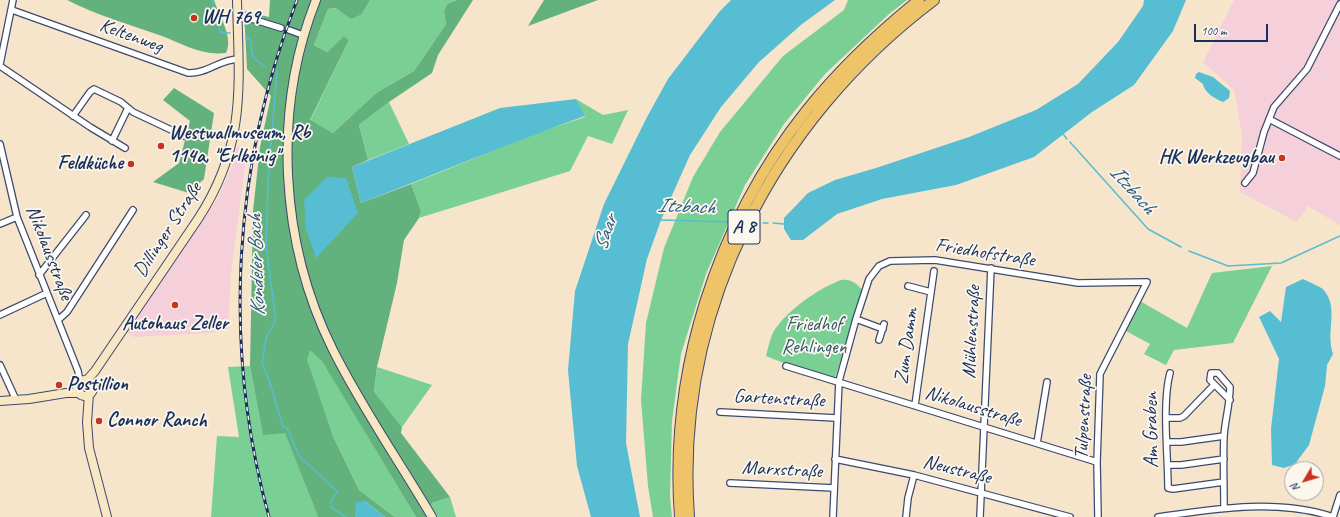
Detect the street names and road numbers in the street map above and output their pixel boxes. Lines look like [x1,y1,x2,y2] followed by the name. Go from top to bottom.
[96,14,166,58] street label: Keltenweg
[129,178,207,282] street label: Dillinger Straße
[20,202,78,304] street label: Nikolausstraße
[728,210,760,244] road number: A 8
[934,233,1036,273] street label: Friedhofstraße
[958,285,986,379] street label: Mühlenstraße
[890,306,924,386] street label: Zum Damm
[1070,374,1098,460] street label: Tulpenstraße
[922,381,1024,433] street label: Nikolausstraße
[733,385,825,413] street label: Gartenstraße
[1140,392,1164,468] street label: Am Graben
[920,450,994,490] street label: Neustraße
[741,456,823,484] street label: Marxstraße

